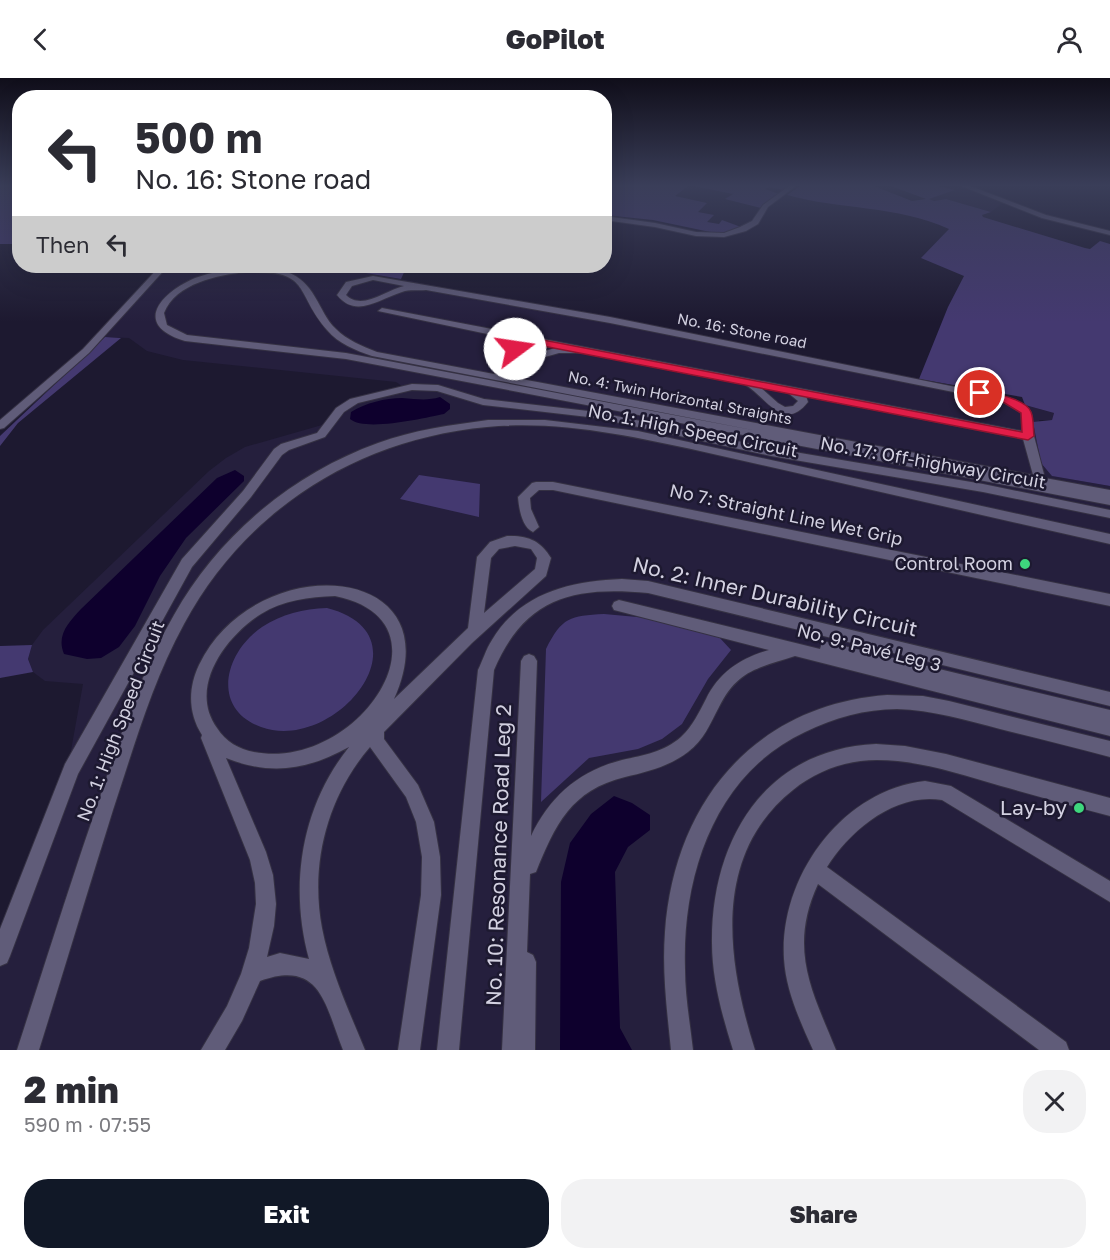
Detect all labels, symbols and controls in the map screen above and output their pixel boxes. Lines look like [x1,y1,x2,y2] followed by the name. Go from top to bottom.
[24,23,57,56] icon: back
[505,23,605,55] text: GoPilot
[1053,23,1086,56] icon: person
[135,112,262,162] text: 500 m
[36,114,114,192] icon: left
[135,163,371,195] text: No. 16: Stone road
[101,228,134,261] icon: left
[36,231,89,258] text: Then
[676,309,808,351] street label: No. 16: Stone road
[483,317,547,381] position arrow
[567,366,794,428] street label: No. 4: Twin Horizontal Straights
[954,367,1005,418] pin
[963,376,996,409] icon: arrive
[586,399,800,461] street label: No. 1: High Speed Circuit
[819,431,1048,493] street label: No. 17: Off-highway Circuit
[668,479,905,549] street label: No 7: Straight Line Wet Grip
[630,551,920,641] street label: No. 2: Inner Durability Circuit
[894,552,1013,574] place label: Control Room
[1018,557,1032,571] marker: Control Room
[72,617,169,824] street label: No. 1: High Speed Circuit
[795,619,943,676] street label: No. 9: Pavé Leg 3
[480,704,516,1006] street label: No. 10: Resonance Road Leg 2
[1000,794,1067,820] place label: Lay-by
[1072,801,1086,815] marker: Lay-by
[24,1068,119,1111] text: 2 min
[1023,1070,1086,1133] button: close
[24,1112,151,1136] text: 590 m · 07:55
[24,1179,549,1248] button: Exit
[561,1179,1086,1248] button: Share

